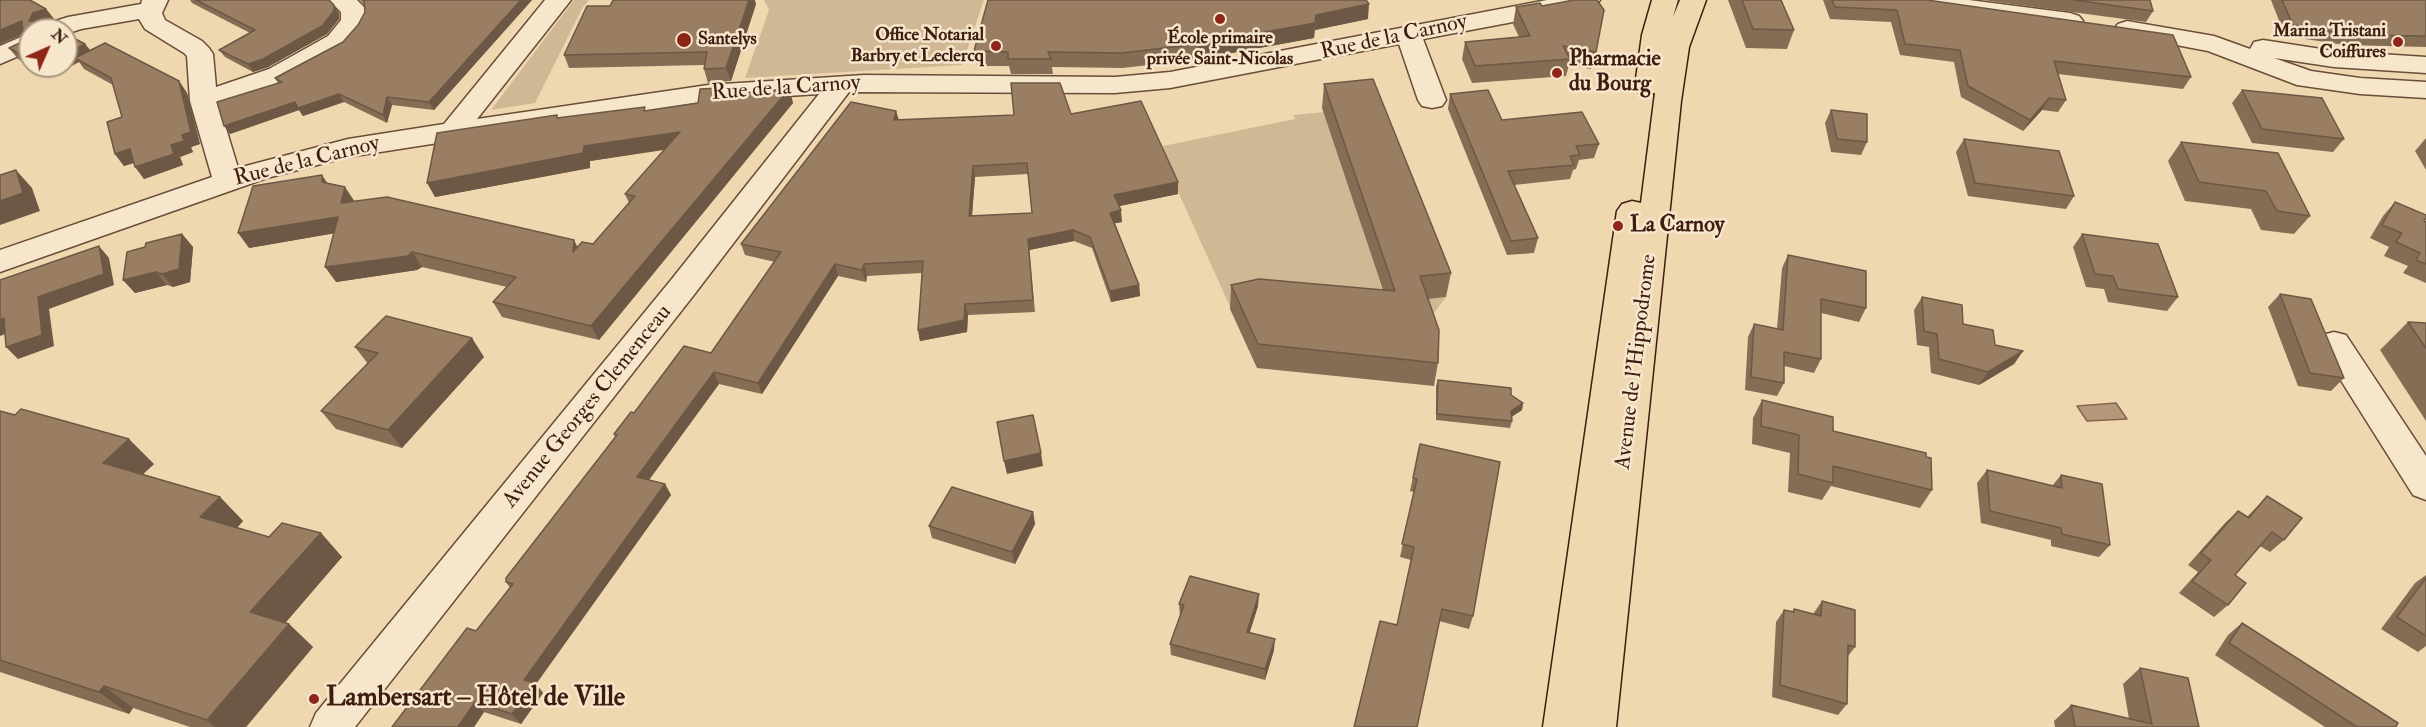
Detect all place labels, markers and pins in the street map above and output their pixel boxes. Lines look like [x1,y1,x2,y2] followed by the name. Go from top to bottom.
[1213,12,1227,26] marker: École primaire privée Saint-Nicolas
[2273,21,2386,63] place label: Marina Tristani Coiffures
[851,25,984,68] place label: Office Notarial Barbry et Leclercq
[1147,28,1293,70] place label: École primaire privée Saint-Nicolas
[698,29,757,51] place label: Santelys
[675,31,693,49] marker: Santelys
[2391,35,2405,49] marker: Marina Tristani Coiffures
[989,39,1003,53] marker: Office Notarial Barbry et Leclercq
[1569,47,1661,98] place label: Pharmacie du Bourg
[1550,66,1564,80] marker: Pharmacie du Bourg
[1630,213,1724,239] place label: La Carnoy
[1611,219,1625,233] marker: La Carnoy
[326,683,625,715] place label: Lambersart – Hôtel de Ville
[307,692,321,706] marker: Lambersart – Hôtel de Ville

